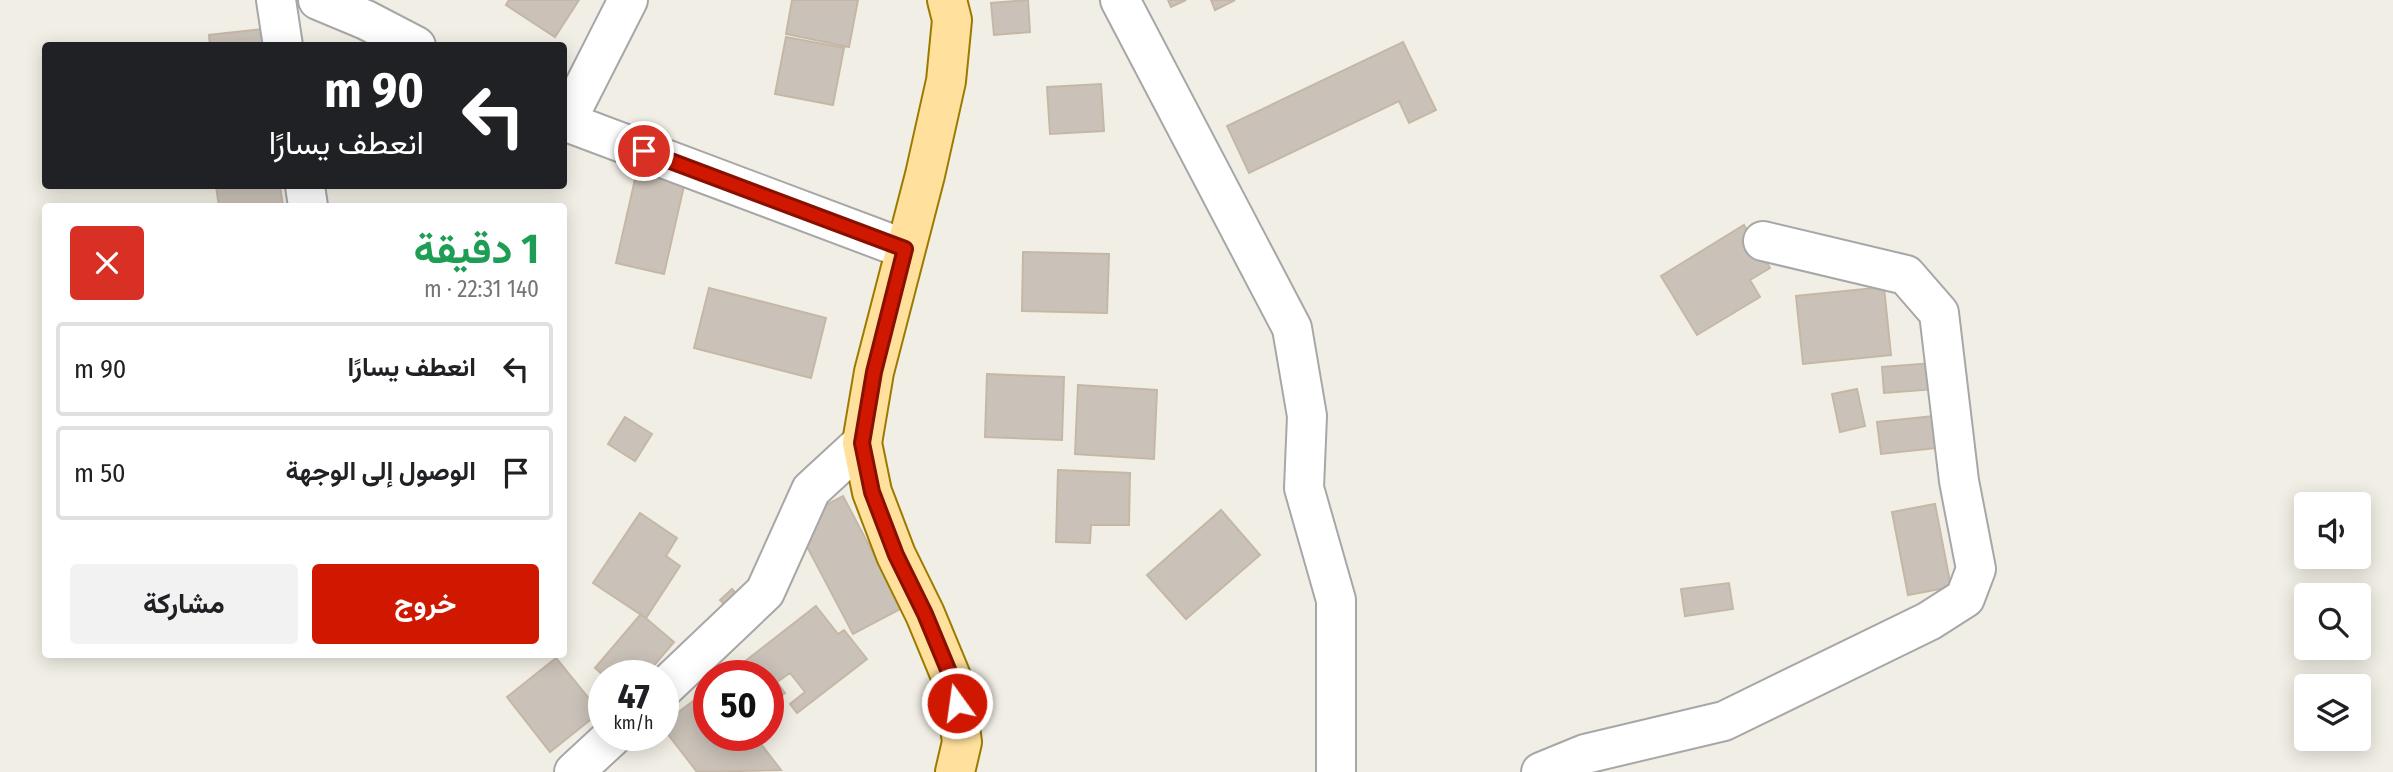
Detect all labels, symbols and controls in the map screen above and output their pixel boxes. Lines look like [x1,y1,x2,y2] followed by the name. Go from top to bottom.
[324,61,424,120] text: 90 m
[448,70,539,161] icon: left
[614,121,674,181] pin
[269,124,424,162] text: انعطف يسارًا
[625,132,663,170] icon: arrive
[413,224,539,274] text: 1 دقيقة
[70,226,144,300] button: close
[424,275,539,303] text: 140 m · 22:31
[497,350,535,388] icon: left
[348,352,476,383] text: انعطف يسارًا
[74,354,126,385] text: 90 m
[497,454,535,492] icon: arrive
[285,456,476,487] text: الوصول إلى الوجهة
[74,458,126,489] text: 50 m
[2294,492,2371,751] map controls
[2294,492,2371,569] button: sound
[70,564,298,644] button: مشاركة
[312,564,539,644] button: خروج
[2294,583,2371,660] button: search
[693,660,784,751] speed limit sign: 50
[920,666,994,740] position arrow
[2294,674,2371,751] button: layers
[617,675,650,717] text: 47
[613,712,654,734] text: km/h

